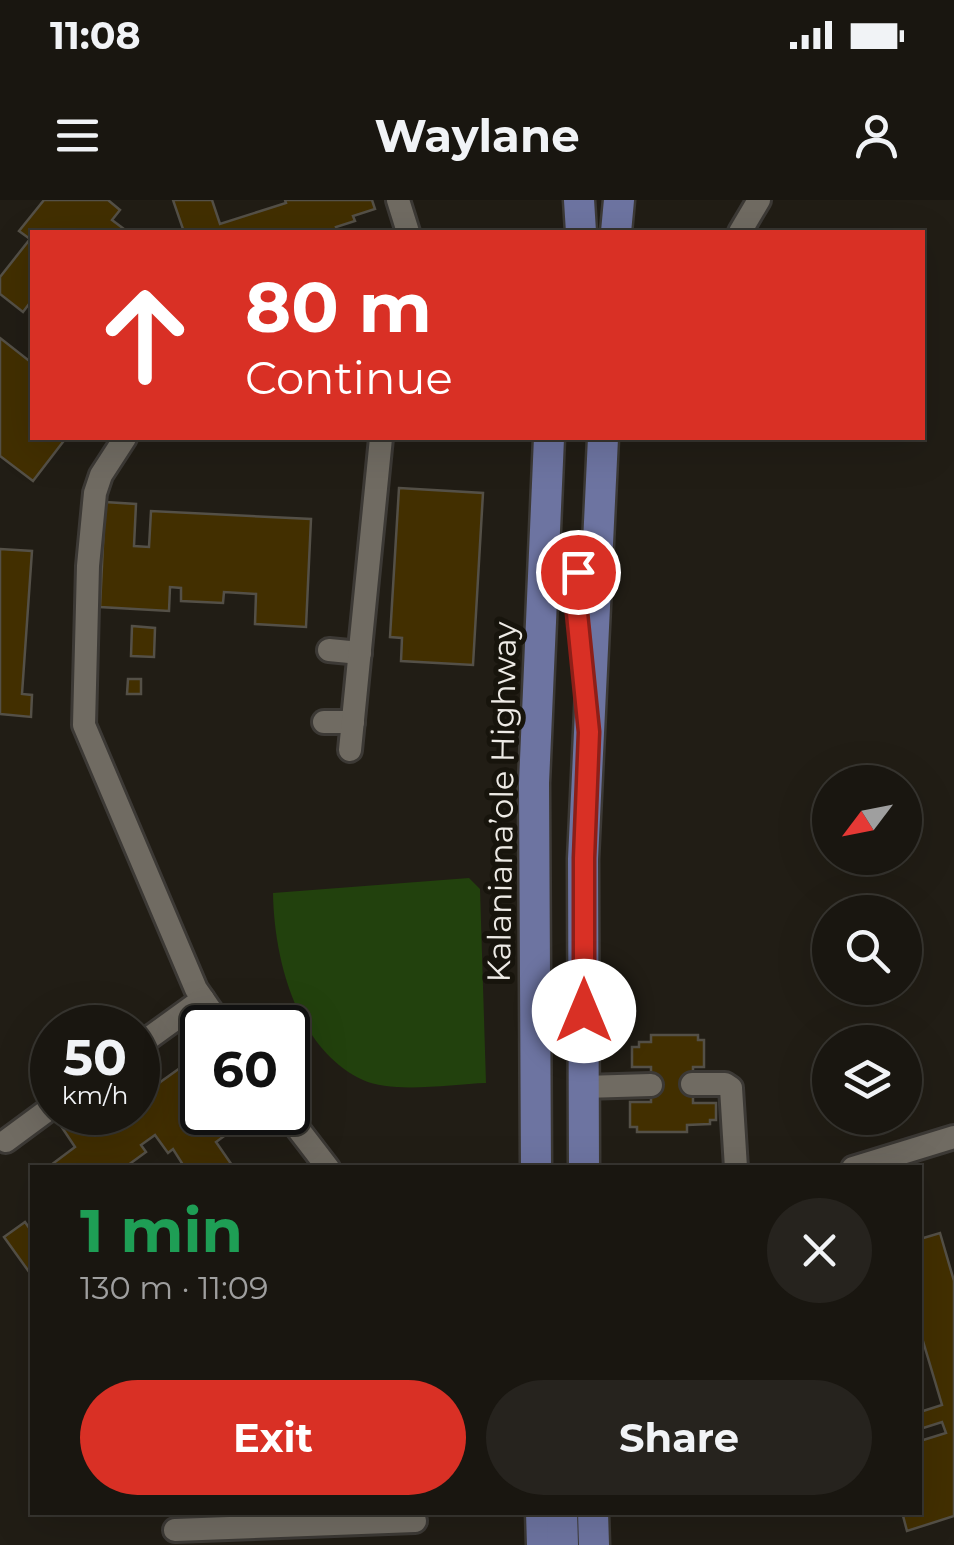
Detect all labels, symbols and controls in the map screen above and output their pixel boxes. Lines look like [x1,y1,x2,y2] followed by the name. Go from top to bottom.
[50,12,141,59] text: 11:08
[50,108,105,163] icon: menu
[374,108,580,163] text: Waylane
[849,108,904,163] icon: person
[245,264,432,350] text: 80 m
[80,270,210,400] icon: ahead
[245,350,453,405] text: Continue
[536,530,621,615] pin
[551,545,606,600] icon: arrive
[479,620,524,983] street label: Kalaniana’ole Highway
[812,765,922,875] north arrow
[812,765,922,1135] map controls
[812,895,922,1005] button: search
[532,959,636,1063] position arrow
[180,1005,310,1135] speed limit sign: 60
[812,1025,922,1135] button: layers
[63,1027,127,1088] text: 50
[62,1080,128,1110] text: km/h
[80,1194,243,1267] text: 1 min
[767,1198,872,1303] button: close
[80,1268,269,1307] text: 130 m · 11:09
[80,1380,466,1495] button: Exit
[486,1380,872,1495] button: Share

